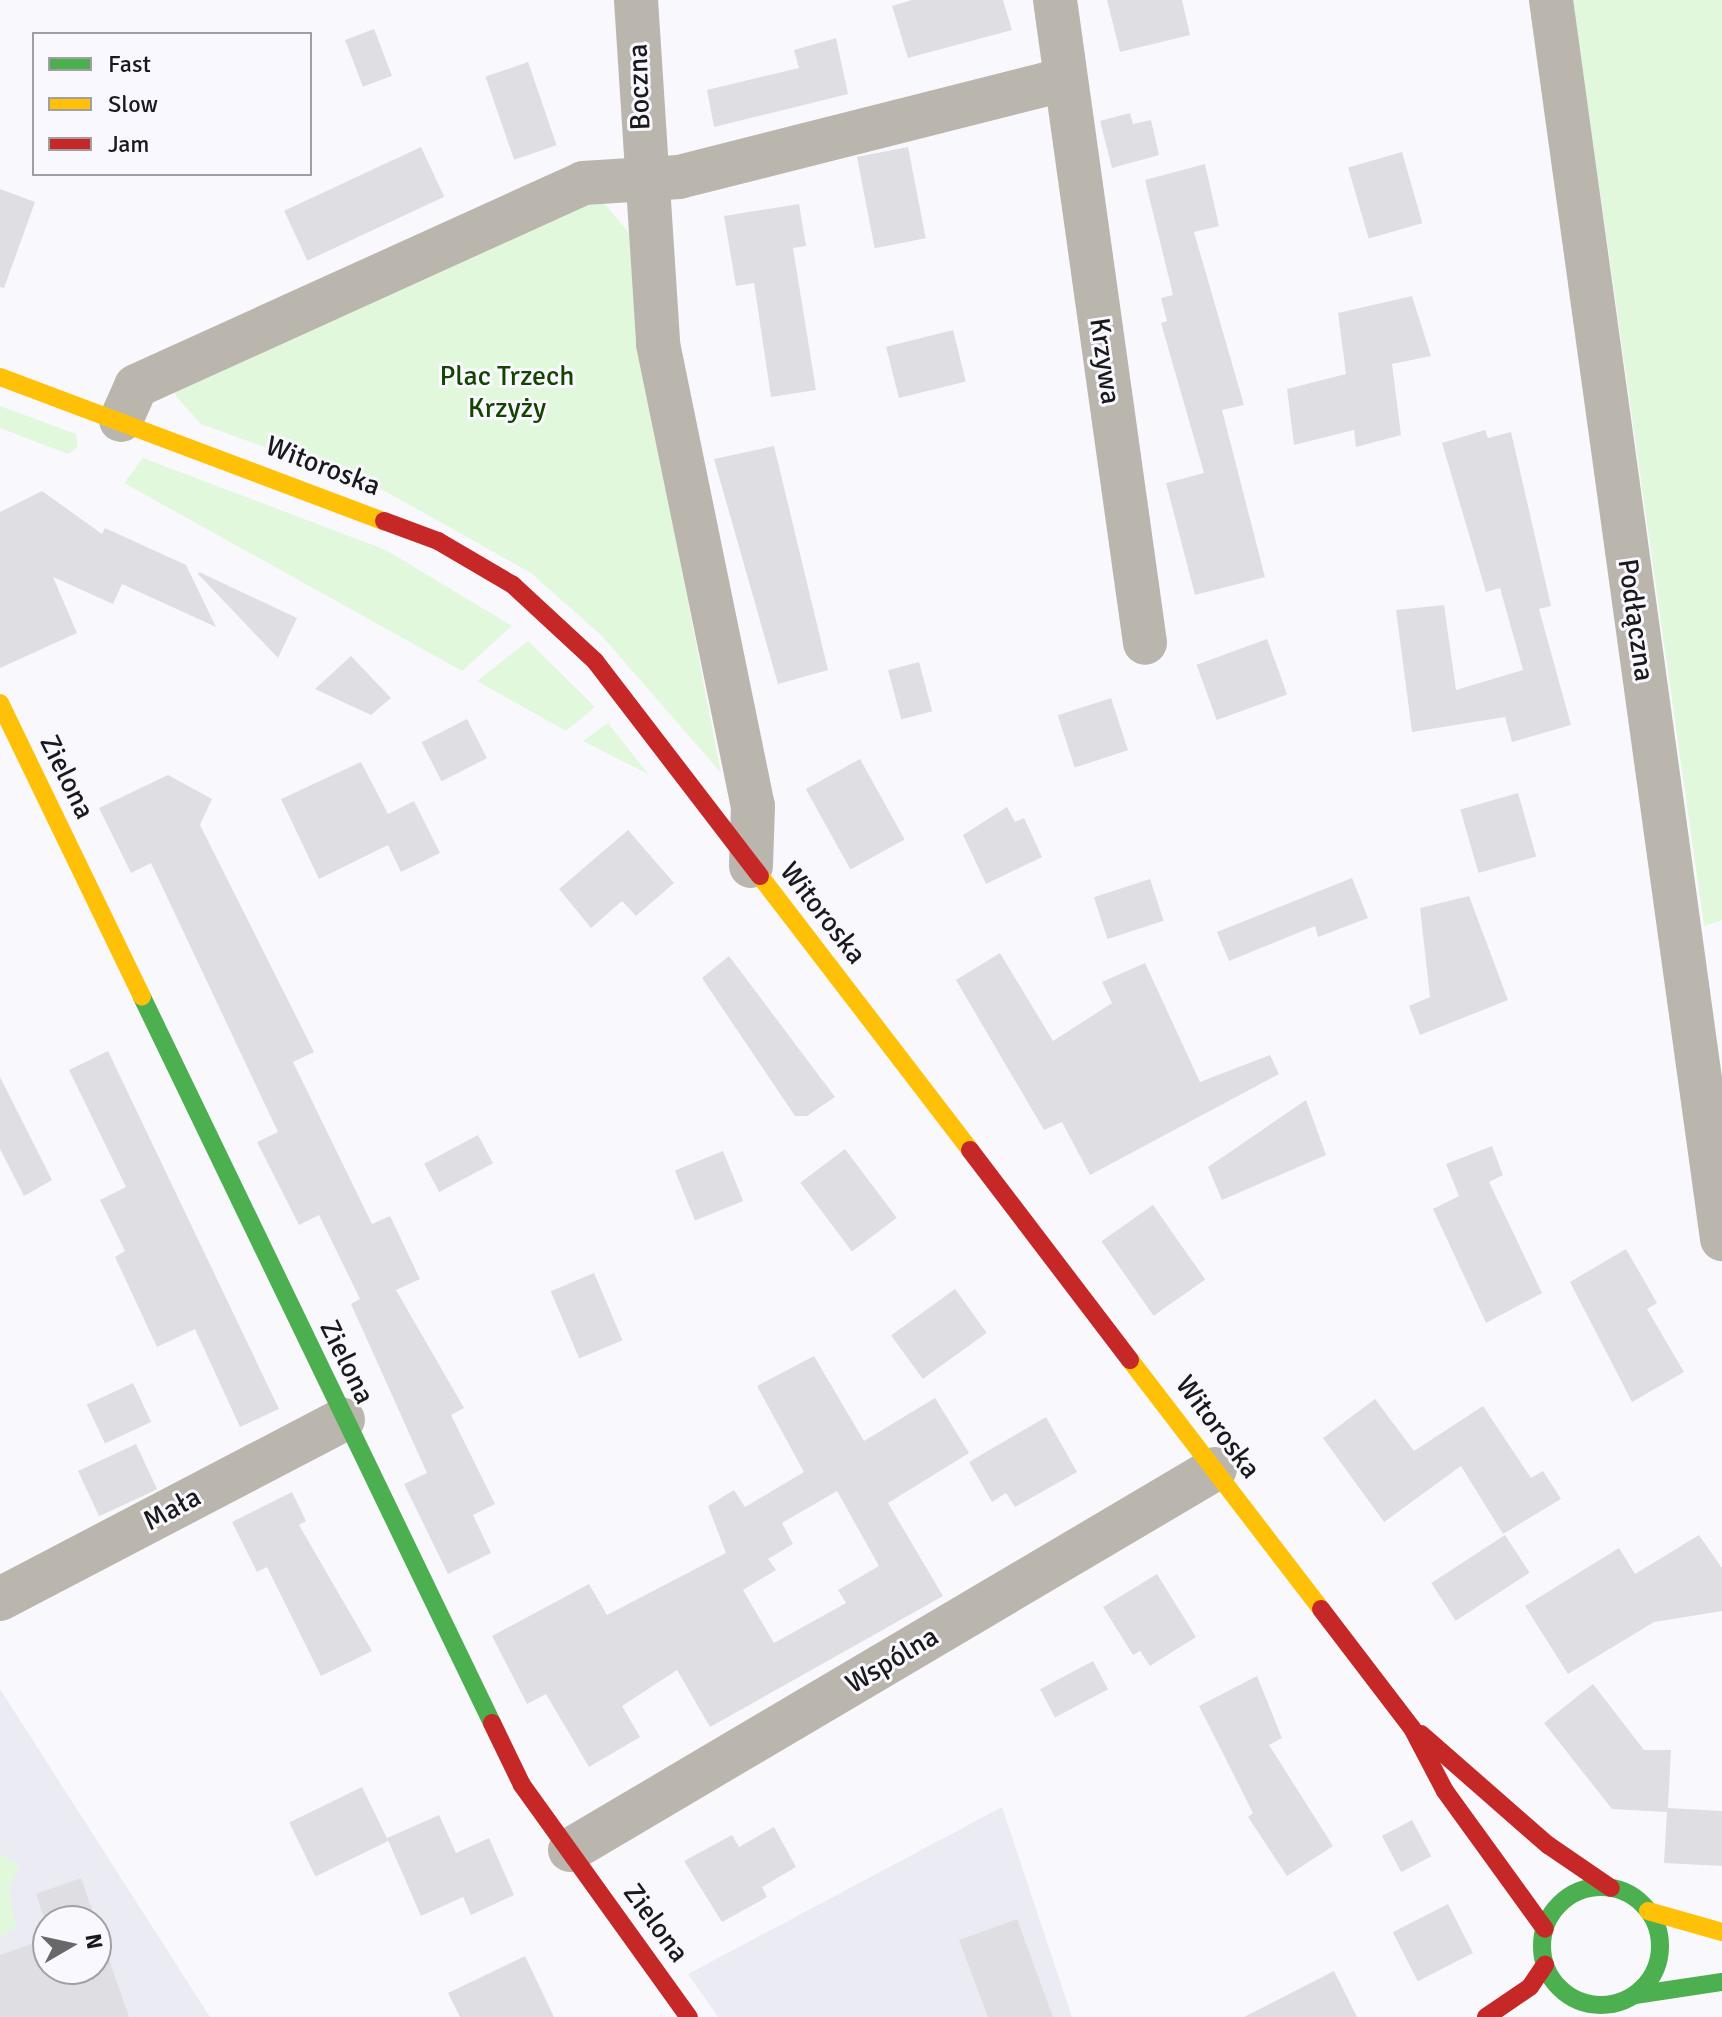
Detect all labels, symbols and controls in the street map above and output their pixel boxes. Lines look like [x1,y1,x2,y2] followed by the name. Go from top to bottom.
[32,32,312,176] legend
[621,43,657,131] street label: Boczna
[108,49,151,79] text: Fast
[108,89,158,119] text: Slow
[108,129,149,159] text: Jam
[1082,316,1128,406] street label: Krzywa
[439,359,575,425] park label: Plac Trzech Krzyży
[261,429,385,503] street label: Witoroska
[1611,557,1661,683] street label: Podłączna
[32,730,102,824] street label: Zielona
[773,855,873,971] street label: Witoroska
[312,1315,382,1409] street label: Zielona
[1168,1369,1268,1485] street label: Witoroska
[137,1480,207,1538] street label: Mała
[840,1619,944,1701] street label: Wspólna
[616,1877,696,1969] street label: Zielona
[32,1905,112,1985] north arrow
[80,1932,109,1951] text: N

